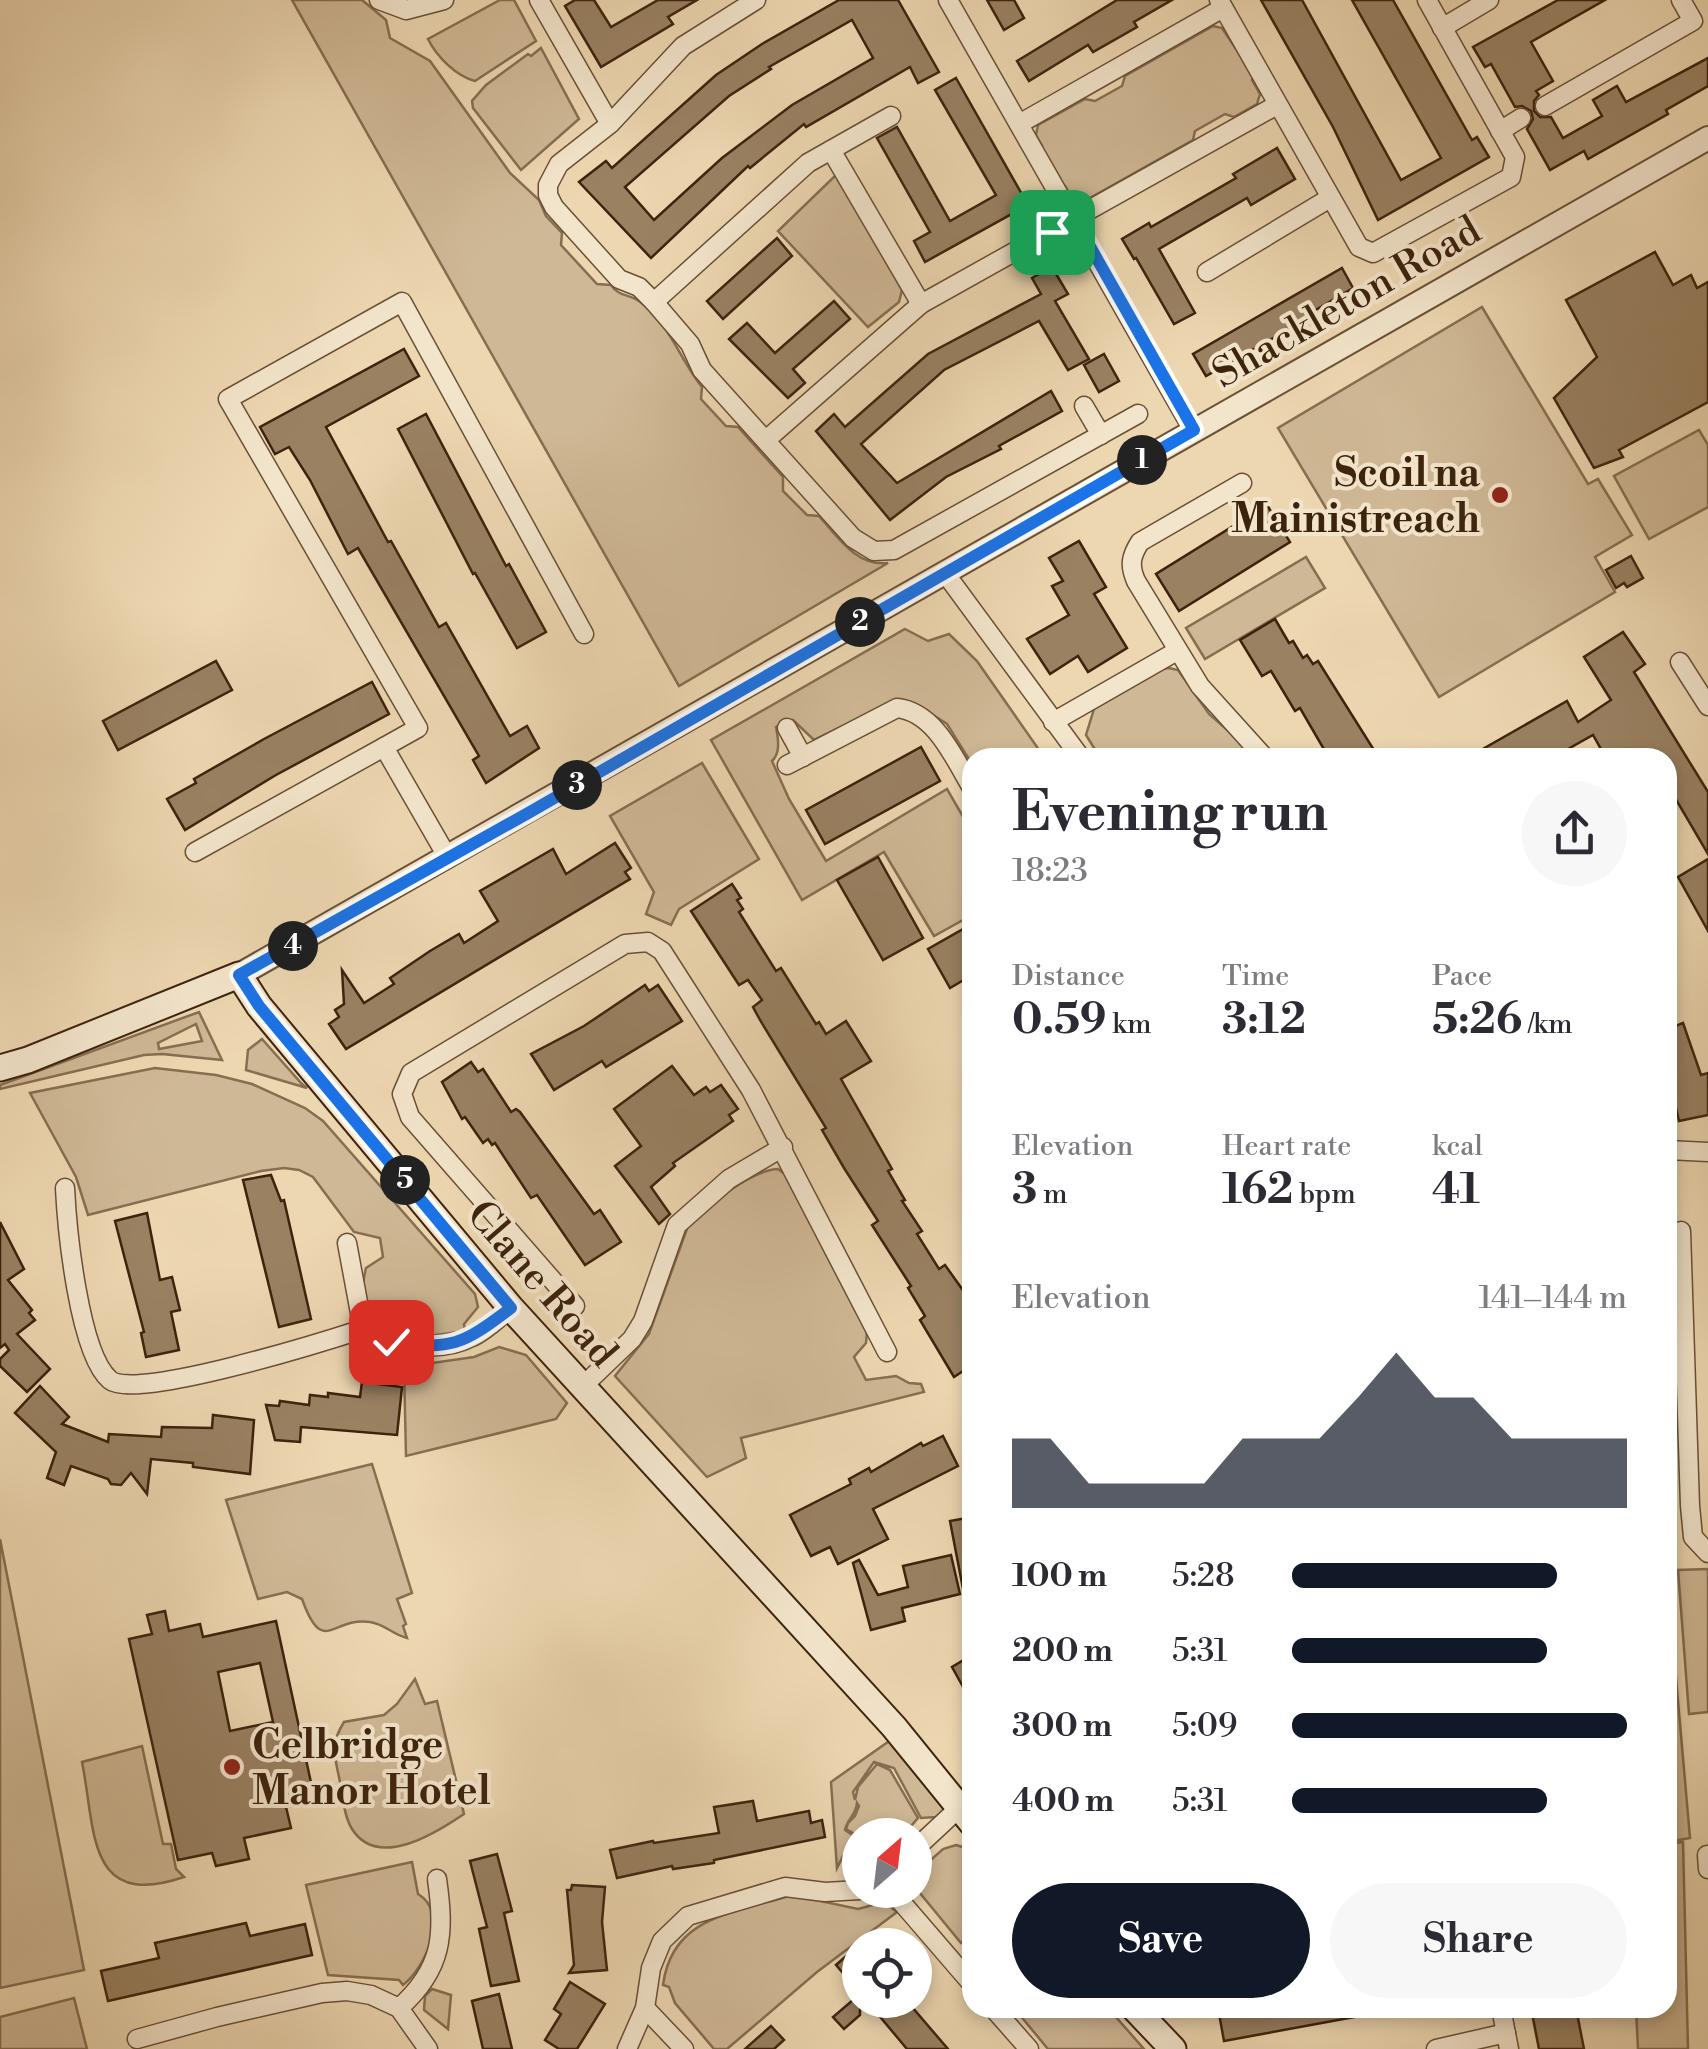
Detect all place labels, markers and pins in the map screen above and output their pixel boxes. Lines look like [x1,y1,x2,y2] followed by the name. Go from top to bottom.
[1010,190,1095,275] pin
[1117,435,1167,485] pin: 1
[1231,449,1480,545] place label: Scoil na Mainistreach
[1489,484,1511,506] marker: Scoil na Mainistreach
[835,597,885,647] pin: 2
[552,760,602,810] pin: 3
[268,921,318,971] pin: 4
[380,1155,430,1205] pin: 5
[349,1300,434,1385] pin
[252,1721,491,1817] place label: Celbridge Manor Hotel
[221,1756,243,1778] marker: Celbridge Manor Hotel

